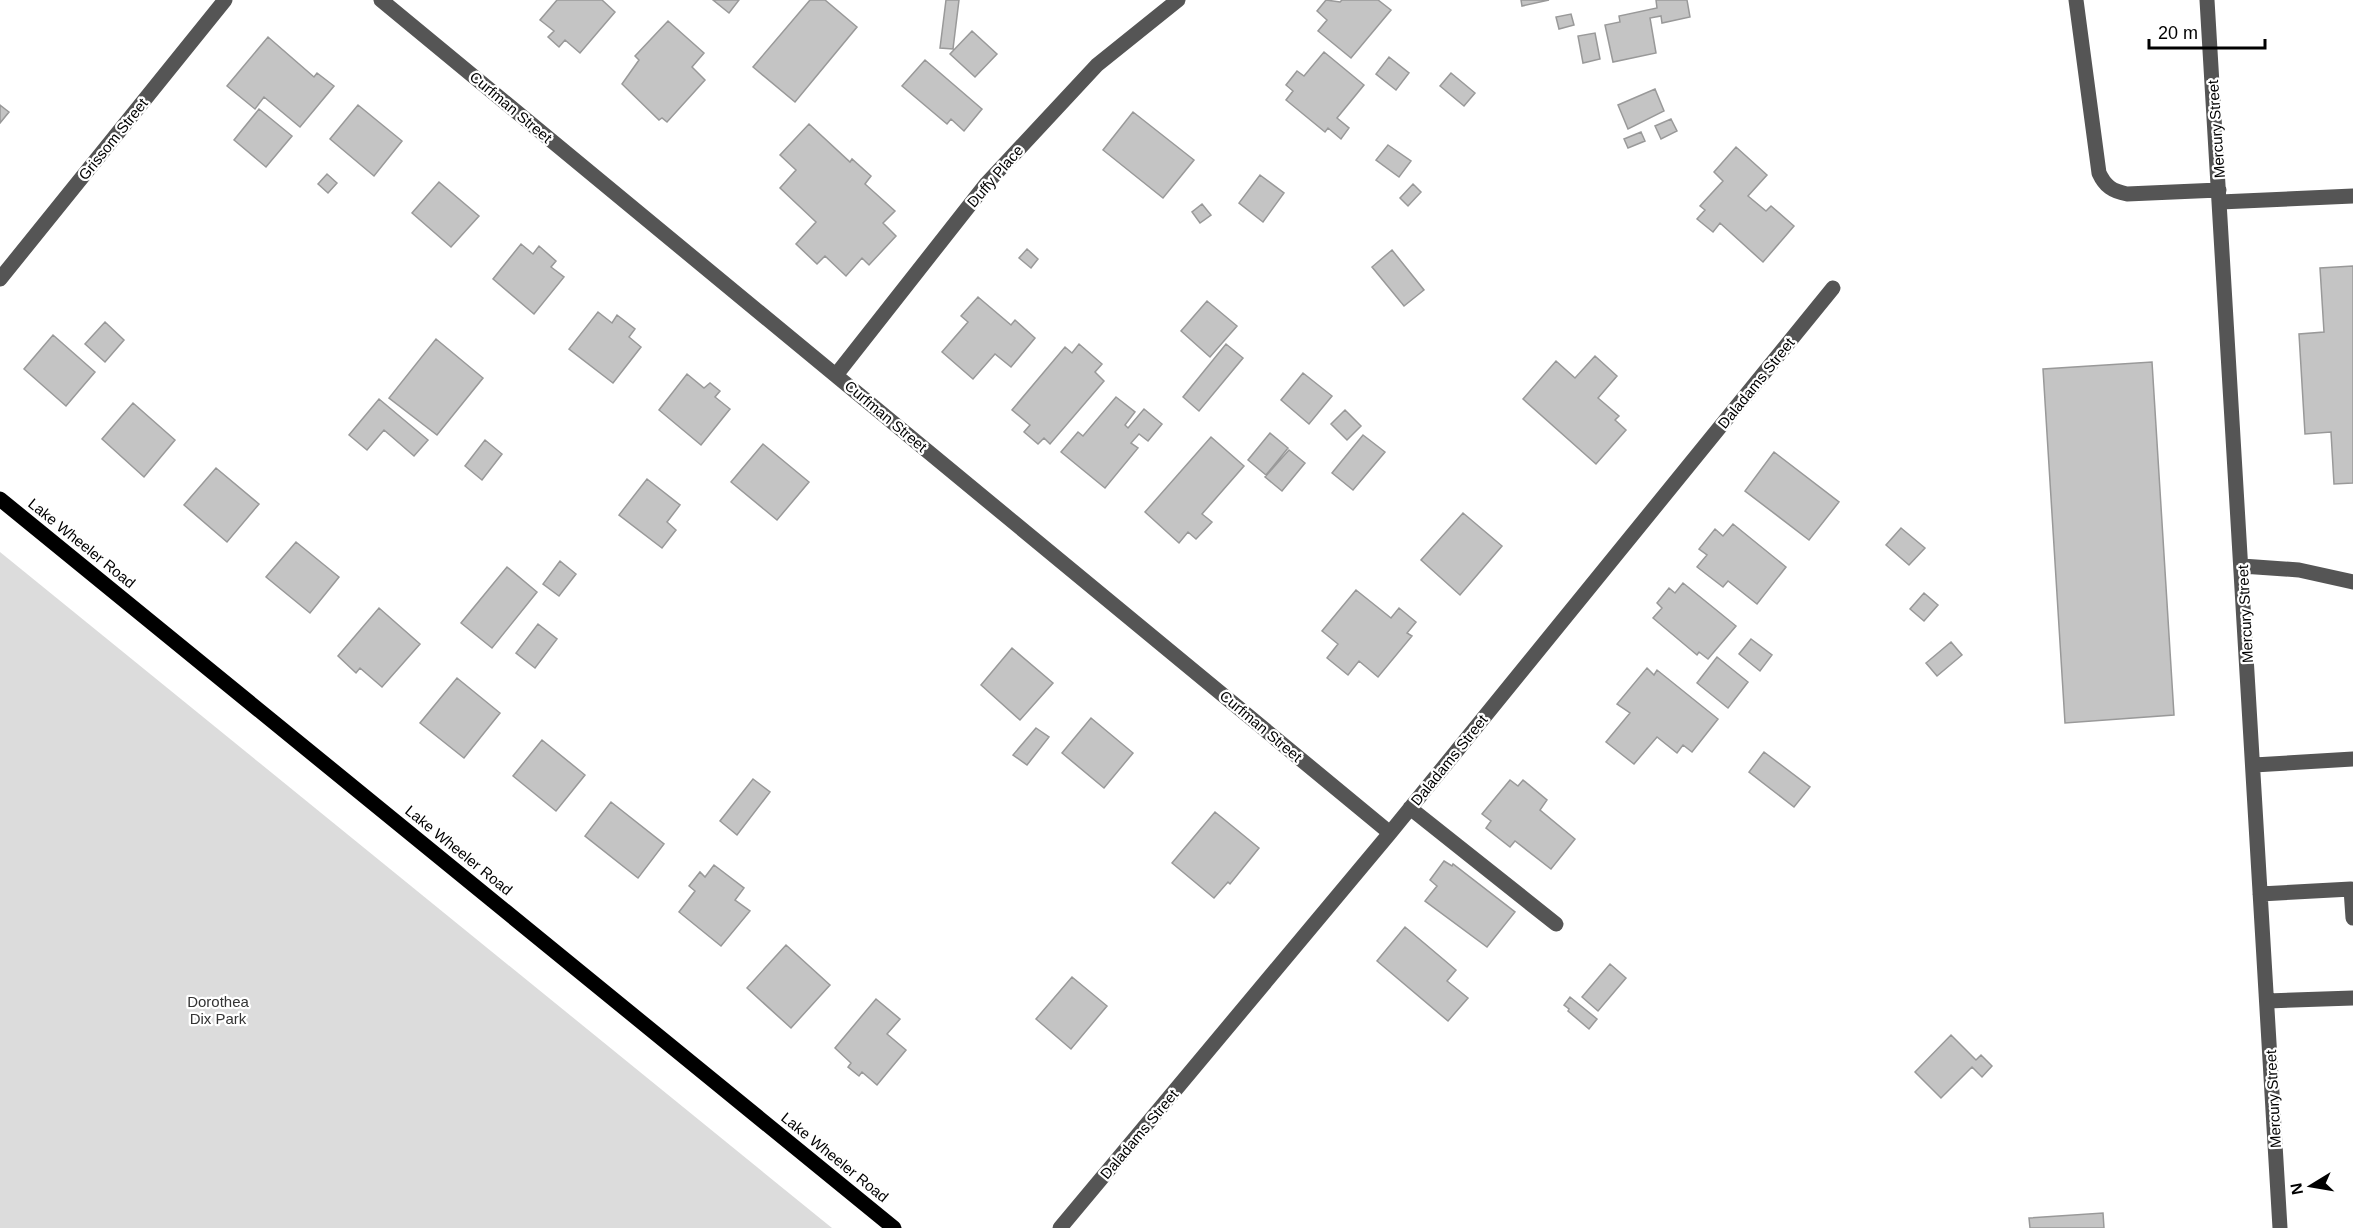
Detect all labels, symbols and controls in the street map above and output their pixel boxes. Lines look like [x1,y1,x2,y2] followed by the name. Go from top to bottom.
[2149,12,2264,50] scale bar
[2158,23,2198,43] text: 20 m
[467,68,556,147] street label: Curfman Street
[2204,79,2228,179] street label: Mercury Street
[75,94,152,183] street label: Grissom Street
[964,142,1026,210] street label: Duffy Place
[1714,334,1798,432] street label: Daladams Street
[842,377,931,456] street label: Curfman Street
[25,495,139,591] street label: Lake Wheeler Road
[2234,564,2256,664] street label: Mercury Street
[1217,687,1306,766] street label: Curfman Street
[1407,711,1491,809] street label: Daladams Street
[402,802,516,898] street label: Lake Wheeler Road
[187,993,250,1027] park label: Dorothea Dix Park
[2262,1049,2284,1149] street label: Mercury Street
[1097,1085,1182,1182] street label: Daladams Street
[778,1109,892,1205] street label: Lake Wheeler Road
[2281,1156,2341,1216] north arrow
[2287,1181,2306,1196] text: N

